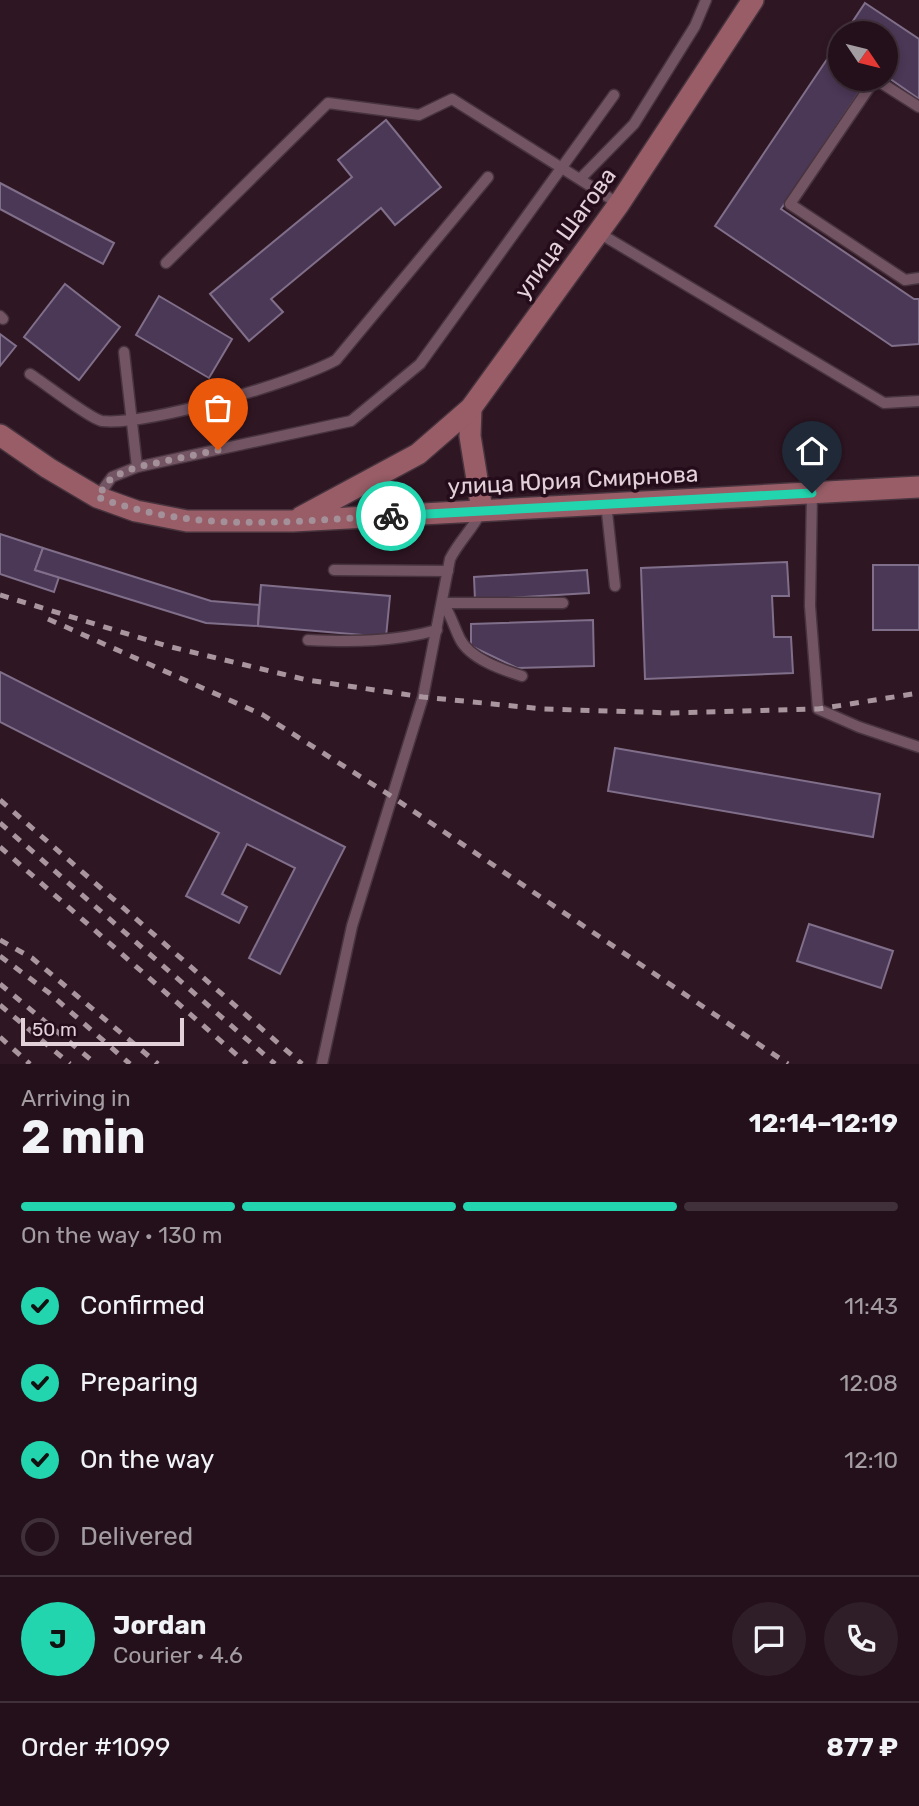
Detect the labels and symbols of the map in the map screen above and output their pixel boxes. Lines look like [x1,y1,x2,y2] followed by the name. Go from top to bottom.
[828,21,898,91] north arrow
[508,162,622,304] street label: улица Шагова
[188,378,248,450] pin
[782,421,842,493] pin
[447,459,699,501] street label: улица Юрия Смирнова
[356,481,426,551] courier
[21,1015,184,1047] scale bar

